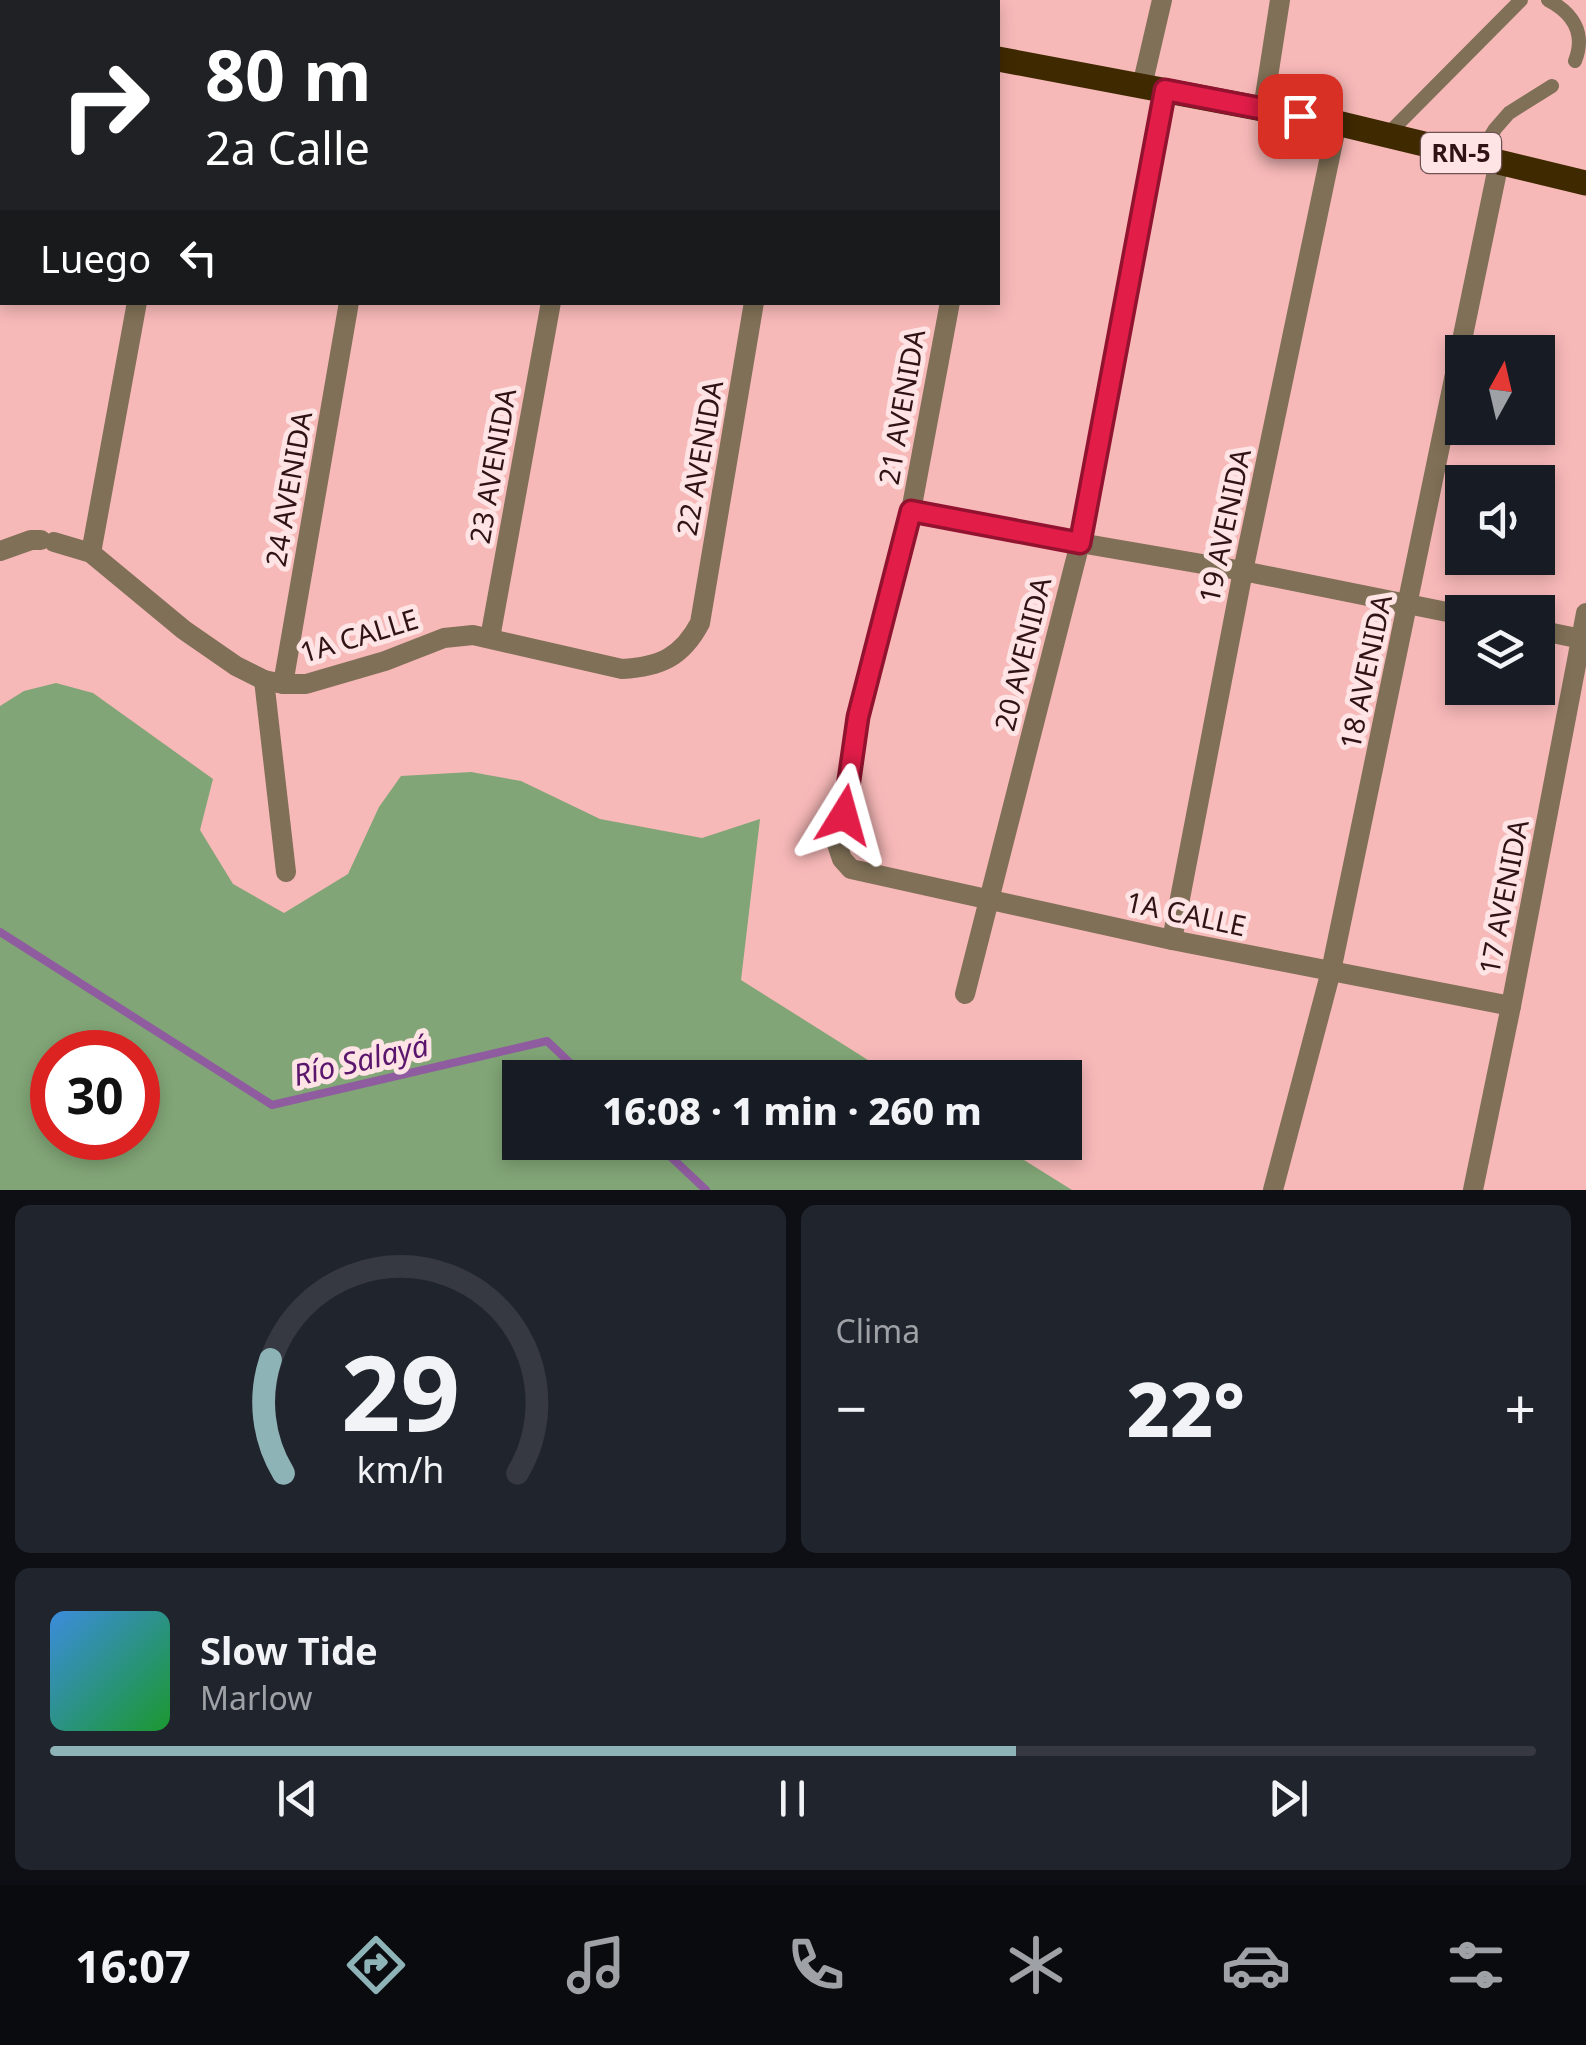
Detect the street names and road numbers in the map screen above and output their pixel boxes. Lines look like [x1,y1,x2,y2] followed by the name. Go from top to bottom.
[1421,133,1501,173] road number: RN-5
[869,326,933,487] street label: 21 AVENIDA
[667,377,731,538] street label: 22 AVENIDA
[460,385,524,546] street label: 23 AVENIDA
[256,408,320,569] street label: 24 AVENIDA
[1189,445,1259,607] street label: 19 AVENIDA
[985,573,1059,735] street label: 20 AVENIDA
[1330,591,1400,753] street label: 18 AVENIDA
[295,599,422,671] street label: 1A CALLE
[1469,816,1537,977] street label: 17 AVENIDA
[1123,882,1250,944] street label: 1A CALLE

